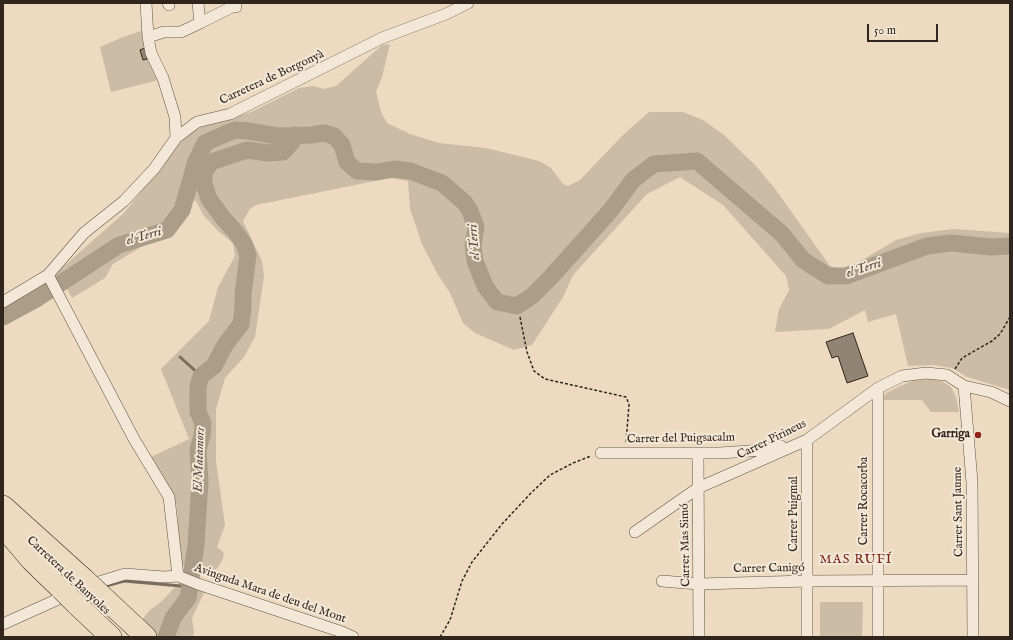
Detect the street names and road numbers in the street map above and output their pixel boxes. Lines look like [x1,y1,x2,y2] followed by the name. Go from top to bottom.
[218,48,326,108] street label: Carretera de Borgonyà
[735,417,809,463] street label: Carrer Pirineus
[627,431,735,447] street label: Carrer del Puigsacalm
[858,457,872,545] street label: Carrer Rocacorba
[951,467,967,557] street label: Carrer Sant Jaume
[788,476,802,552] street label: Carrer Puigmal
[678,503,694,587] street label: Carrer Mas Simó
[23,534,113,618] street label: Carretera de Banyoles
[192,561,348,627] street label: Avinguda Mara de deu del Mont
[733,561,805,577] street label: Carrer Canigó

